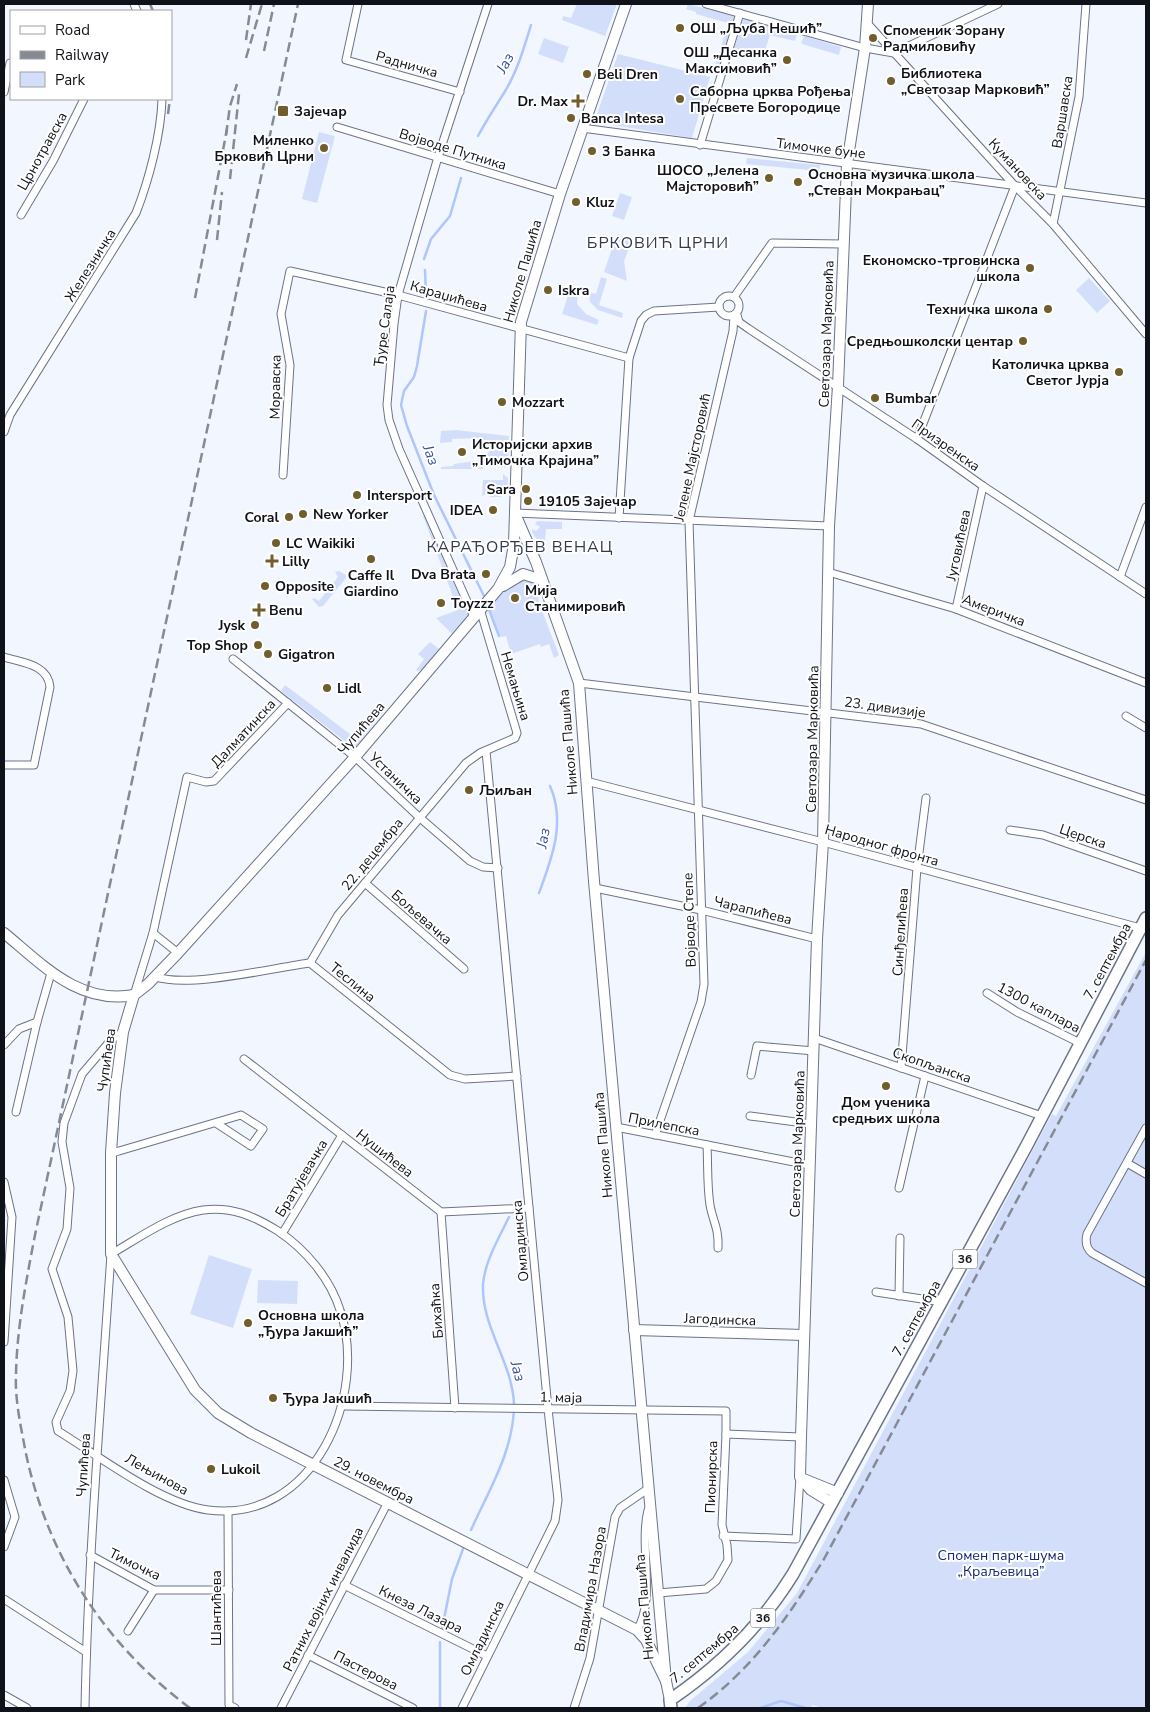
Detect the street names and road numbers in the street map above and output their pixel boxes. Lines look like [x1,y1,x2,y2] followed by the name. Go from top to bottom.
[374,47,440,82] street label: Радничка
[1047,74,1078,150] street label: Варшавска
[13,109,72,194] street label: Црнотравска
[397,124,509,175] street label: Војводе Путника
[775,134,867,163] street label: Тимочке буне
[984,134,1051,204] street label: Кумановска
[499,217,546,325] street label: Николе Пашића
[60,225,120,305] street label: Железничка
[814,260,839,408] street label: Светозара Марковића
[408,276,490,317] street label: Караџићева
[369,284,400,368] street label: Ђуре Салаја
[265,354,286,420] street label: Моравска
[669,391,715,524] street label: Јелене Мајсторовић
[908,415,984,476] street label: Призренска
[941,508,975,584] street label: Југовићева
[960,590,1028,631] street label: Америчка
[496,649,535,723] street label: Немањина
[802,665,823,813] street label: Светозара Марковића
[554,688,583,796] street label: Николе Пашића
[843,692,927,723] street label: 23. дивизије
[207,695,280,772] street label: Далматинска
[334,698,389,759] street label: Чупићева
[364,747,427,809] street label: Устаничка
[337,814,408,895] street label: 22. децембра
[823,820,941,871] street label: Народног фронта
[1057,820,1109,853] street label: Церска
[678,872,701,968] street label: Војводе Степе
[387,886,456,949] street label: Бољевачка
[888,887,913,977] street label: Синђелићева
[712,892,794,929] street label: Чарапићева
[1079,920,1136,1003] street label: 7. септембра
[326,958,379,1007] street label: Теслина
[994,978,1084,1037] street label: 1300 каплара
[93,1027,120,1093] street label: Чупићева
[890,1043,974,1088] street label: Скопљанска
[785,1070,810,1218] street label: Светозара Марковића
[589,1091,618,1199] street label: Николе Пашића
[627,1108,701,1141] street label: Прилепска
[352,1125,417,1182] street label: Нушићева
[271,1136,332,1221] street label: Братујевачка
[507,1199,534,1283] street label: Омладинска
[952,1250,978,1268] road number: 36
[888,1277,945,1360] street label: 7. септембра
[425,1283,448,1339] street label: Бихаћка
[683,1309,756,1330] street label: Јагодинска
[539,1388,583,1407] street label: 1. маја
[72,1432,95,1498] street label: Чупићева
[701,1440,722,1514] street label: Пионирска
[122,1449,192,1500] street label: Лењинова
[330,1452,417,1509] street label: 29. новембра
[279,1524,368,1675] street label: Ратних војних инвалида
[570,1525,611,1653] street label: Владимира Назора
[106,1544,164,1585] street label: Тимочка
[630,1553,659,1661] street label: Николе Пашића
[207,1570,226,1646] street label: Шантићева
[376,1581,466,1638] street label: Кнеза Лазара
[456,1597,509,1679] street label: Омладинска
[750,1609,776,1628] road number: 36
[666,1619,743,1688] street label: 7. септембра
[330,1646,401,1695] street label: Пастерова

